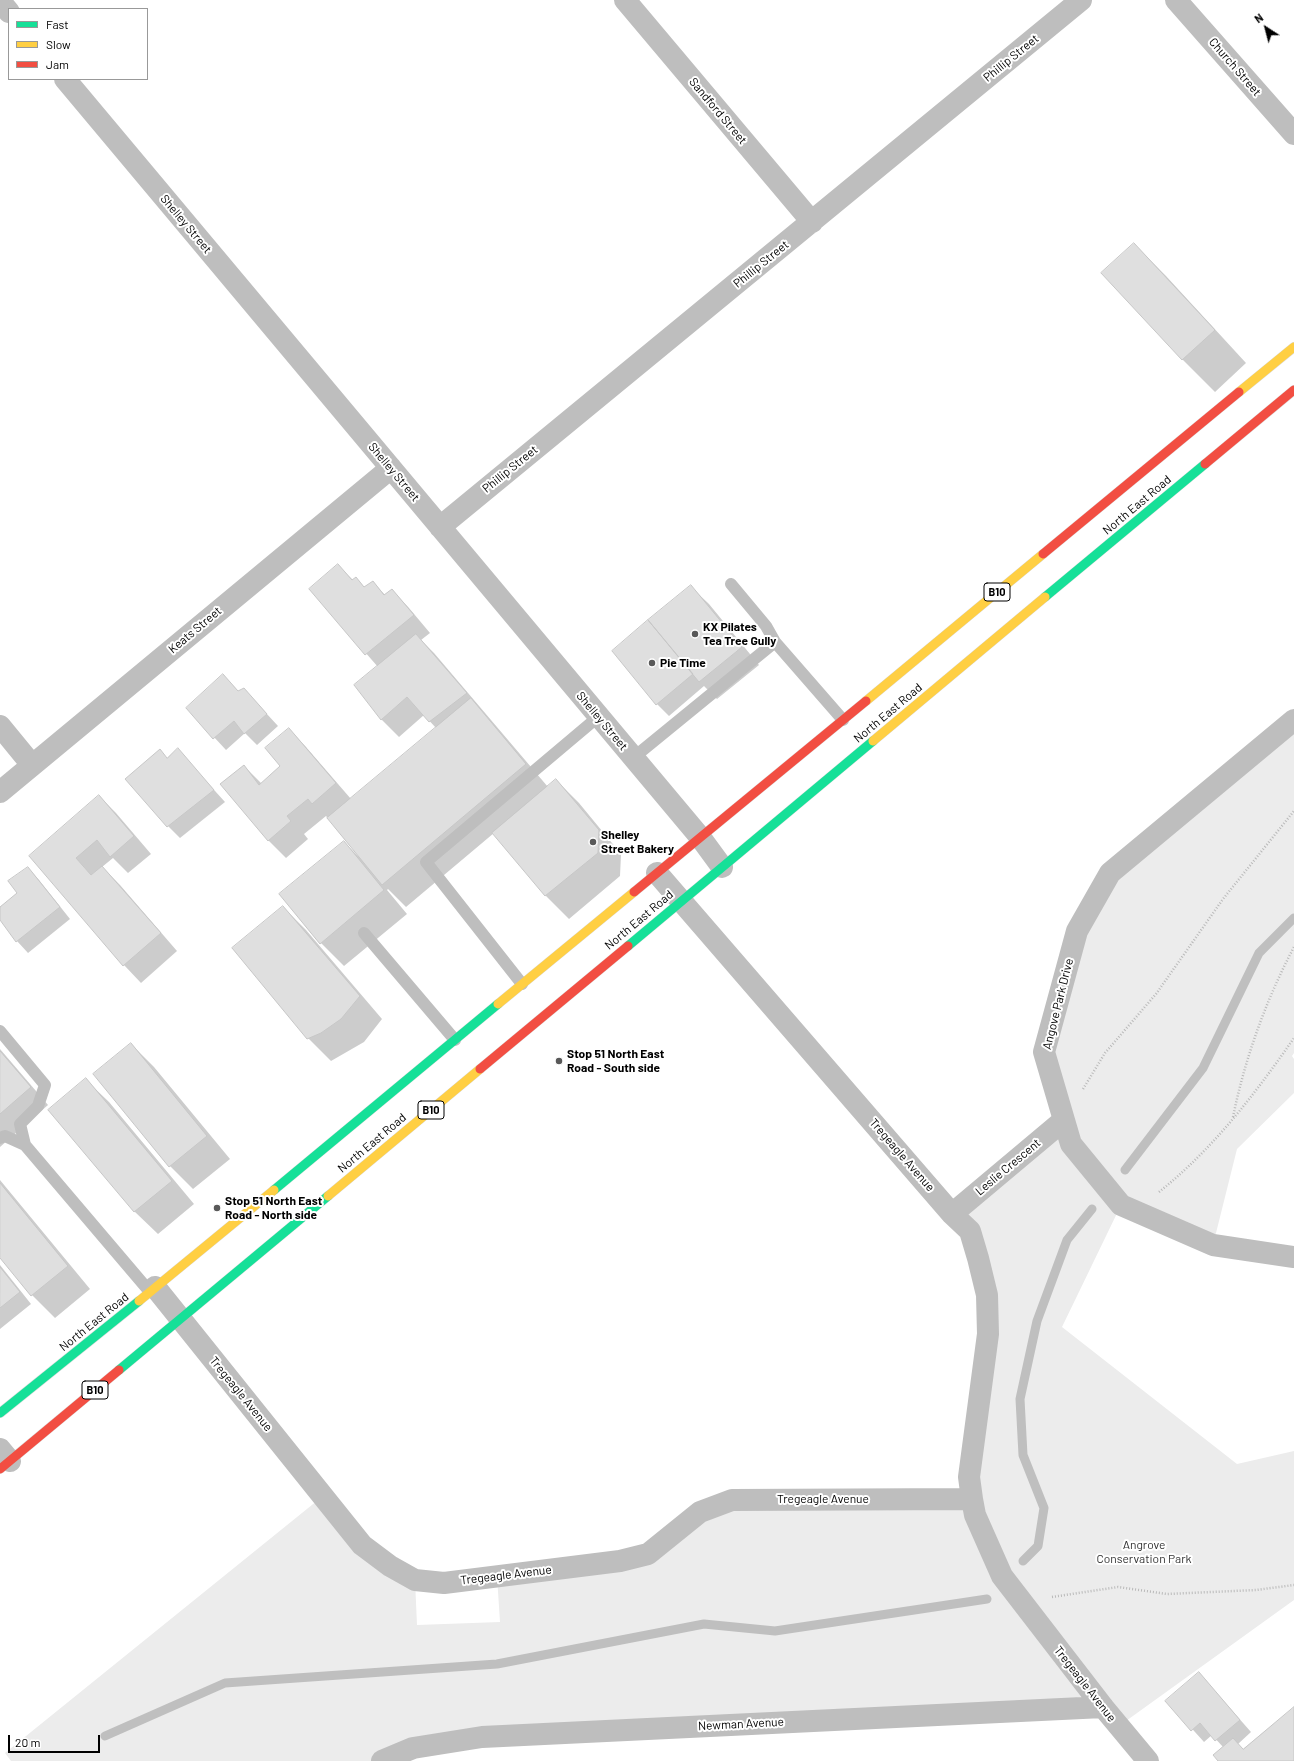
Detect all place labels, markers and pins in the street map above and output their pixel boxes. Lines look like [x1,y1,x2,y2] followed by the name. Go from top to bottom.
[703,620,776,648] place label: KX Pilates Tea Tree Gully
[690,629,700,639] marker: KX Pilates Tea Tree Gully
[660,656,706,670] place label: Pie Time
[647,658,657,668] marker: Pie Time
[601,828,674,856] place label: Shelley Street Bakery
[588,837,598,847] marker: Shelley Street Bakery
[567,1047,664,1075] place label: Stop 51 North East Road - South side
[554,1056,564,1066] marker: Stop 51 North East Road - South side
[225,1194,322,1222] place label: Stop 51 North East Road - North side
[212,1203,222,1213] marker: Stop 51 North East Road - North side

